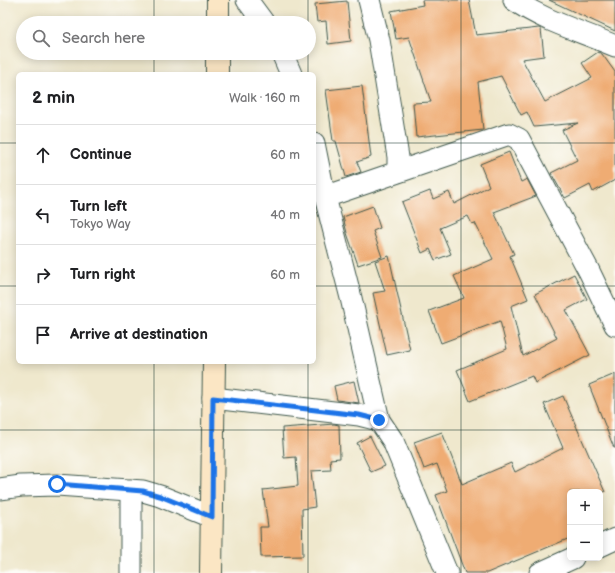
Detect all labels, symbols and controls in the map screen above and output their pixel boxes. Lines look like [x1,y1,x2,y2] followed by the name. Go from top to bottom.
[16,16,316,60] search box
[30,27,52,49] icon: search
[62,29,145,48] text: Search here
[32,88,75,108] text: 2 min
[229,90,300,106] text: Walk · 160 m
[32,144,54,166] icon: ahead
[70,145,132,164] text: Continue
[270,147,300,163] text: 60 m
[70,197,127,216] text: Turn left
[32,204,54,226] icon: left
[270,207,300,223] text: 40 m
[70,216,131,232] text: Tokyo Way
[32,264,54,286] icon: right
[70,265,135,284] text: Turn right
[270,267,300,283] text: 60 m
[32,324,54,346] icon: arrive
[70,325,208,344] text: Arrive at destination
[370,411,388,429] route end
[48,475,66,493] route start
[567,489,603,561] map controls
[567,489,603,525] button: +
[567,525,603,561] button: −

